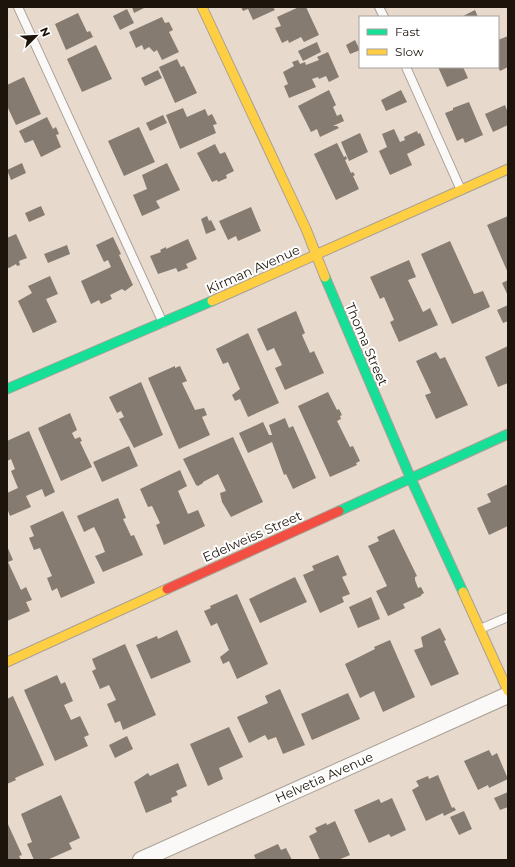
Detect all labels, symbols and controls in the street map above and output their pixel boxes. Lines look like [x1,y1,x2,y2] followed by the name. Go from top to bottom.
[16,16,56,56] north arrow
[359,16,499,68] legend
[395,24,420,39] text: Fast
[37,25,53,39] text: N
[395,44,424,59] text: Slow
[204,241,302,297] street label: Kirman Avenue
[342,300,392,388] street label: Thoma Street
[200,507,304,565] street label: Edelweiss Street
[273,748,376,806] street label: Helvetia Avenue

